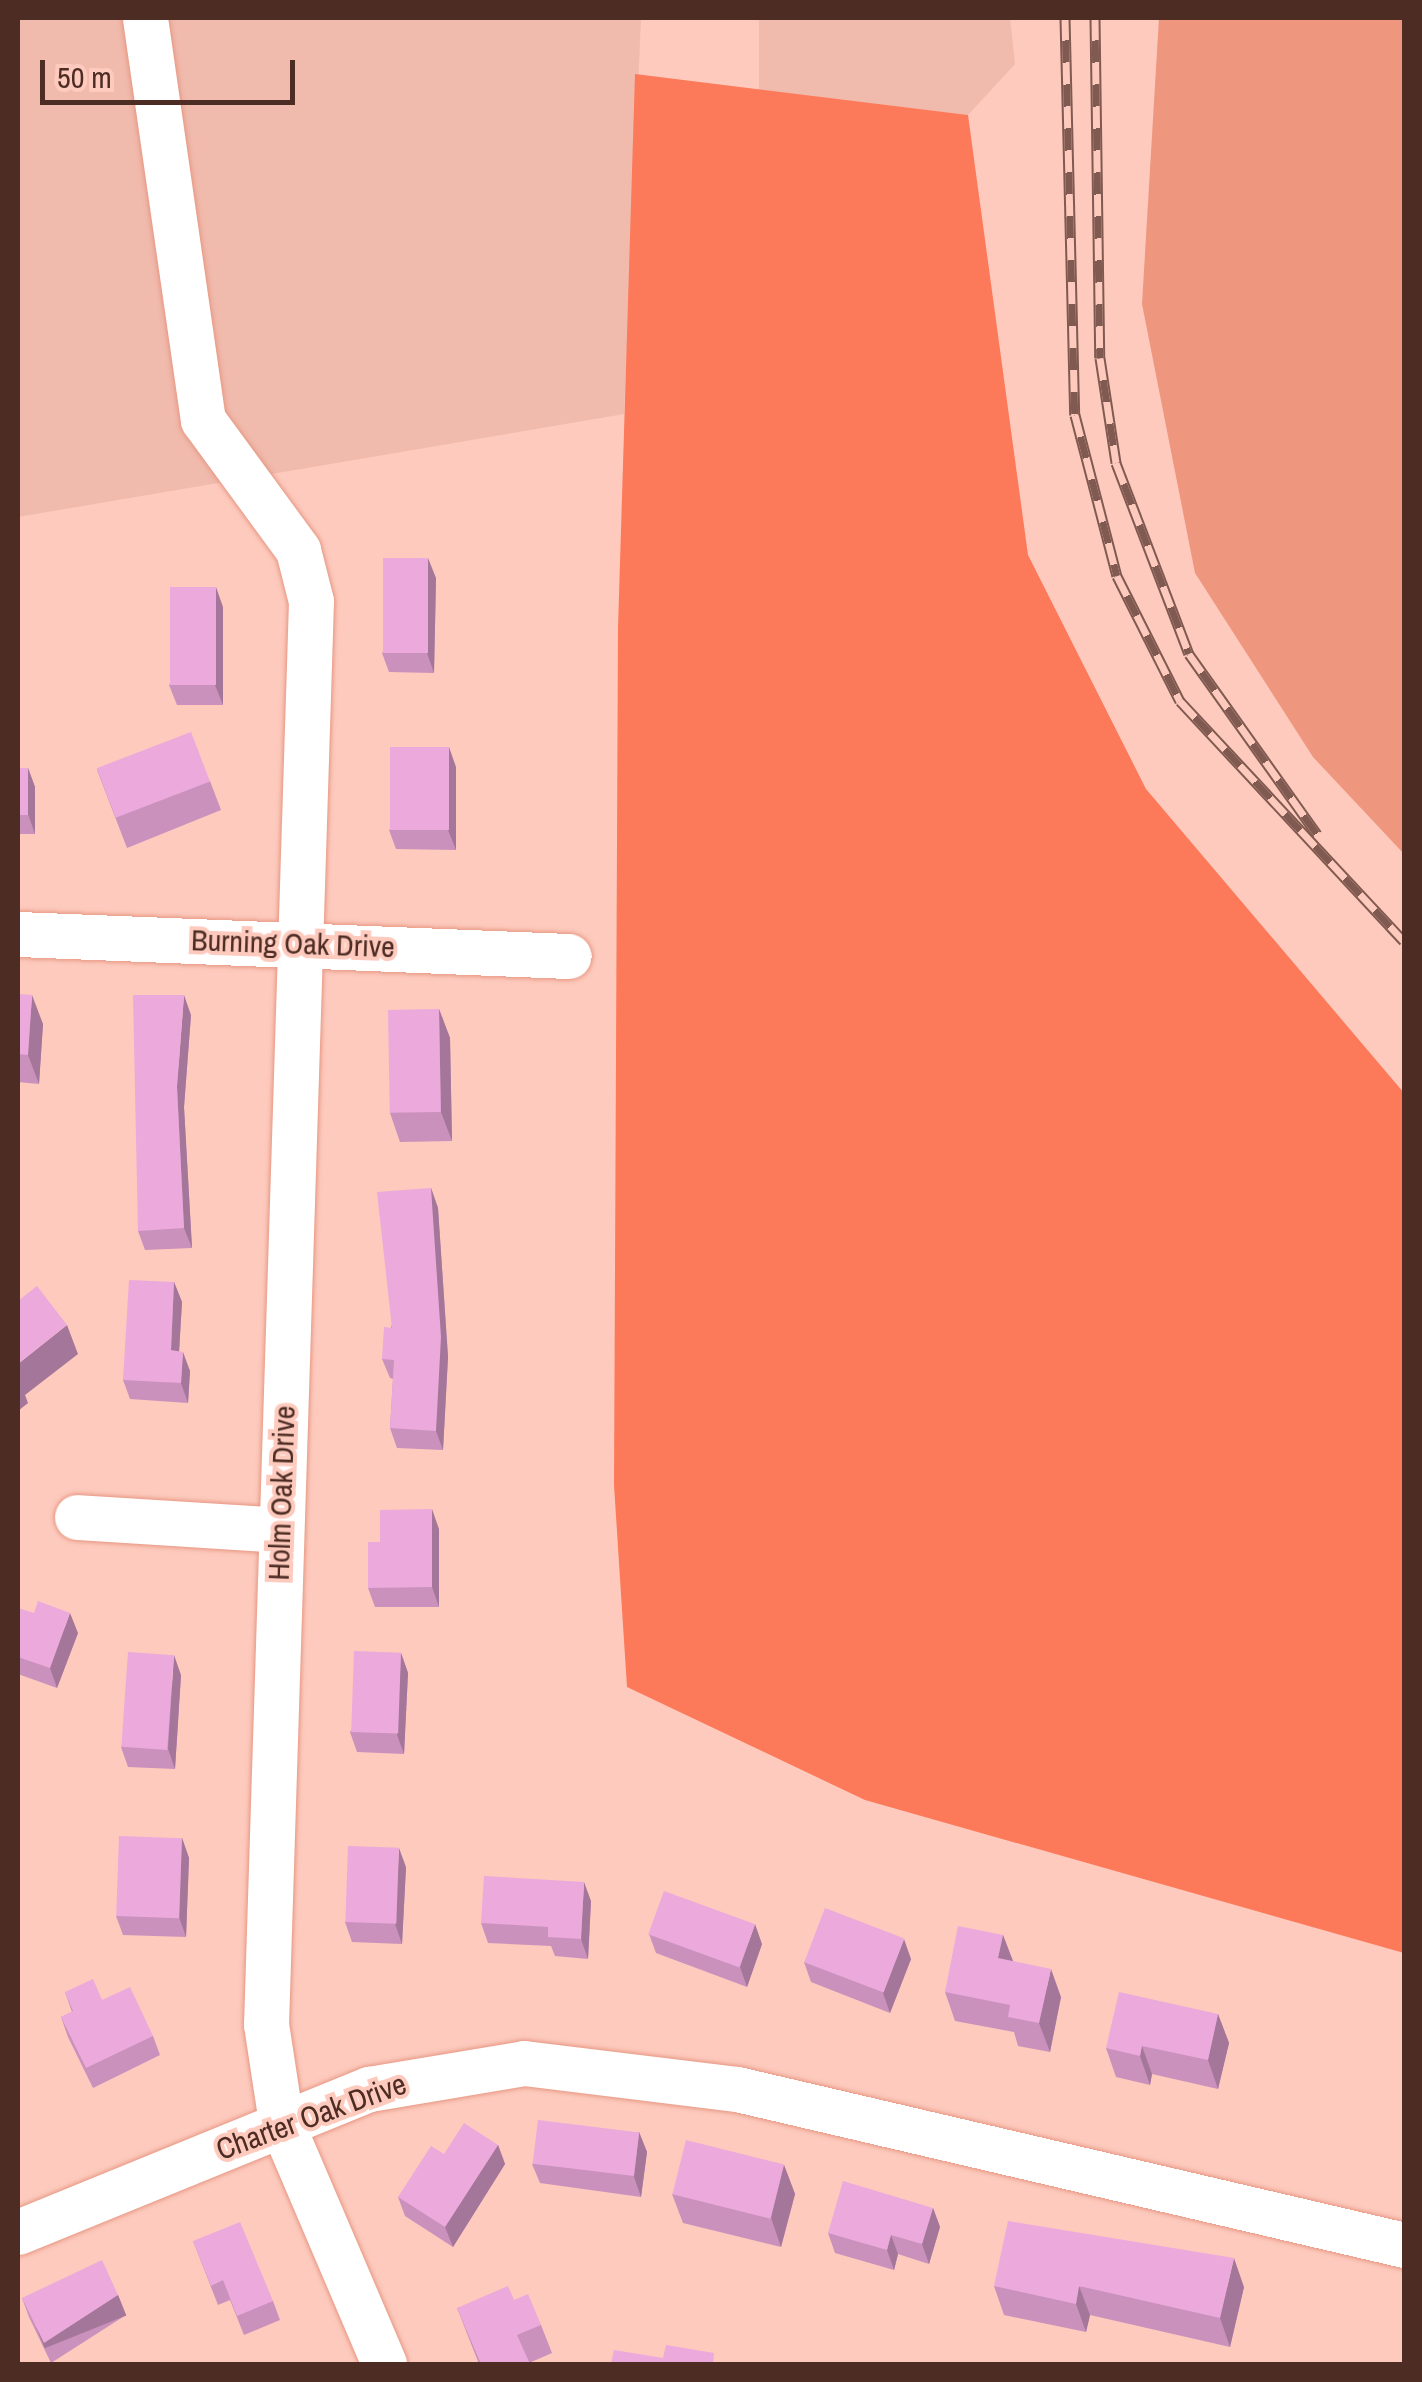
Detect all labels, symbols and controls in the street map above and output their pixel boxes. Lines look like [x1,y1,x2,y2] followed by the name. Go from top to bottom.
[45,40,300,102] scale bar
[57,57,112,97] text: 50 m
[191,921,395,965] street label: Burning Oak Drive
[260,1405,302,1581] street label: Holm Oak Drive
[211,2065,411,2167] street label: Charter Oak Drive

